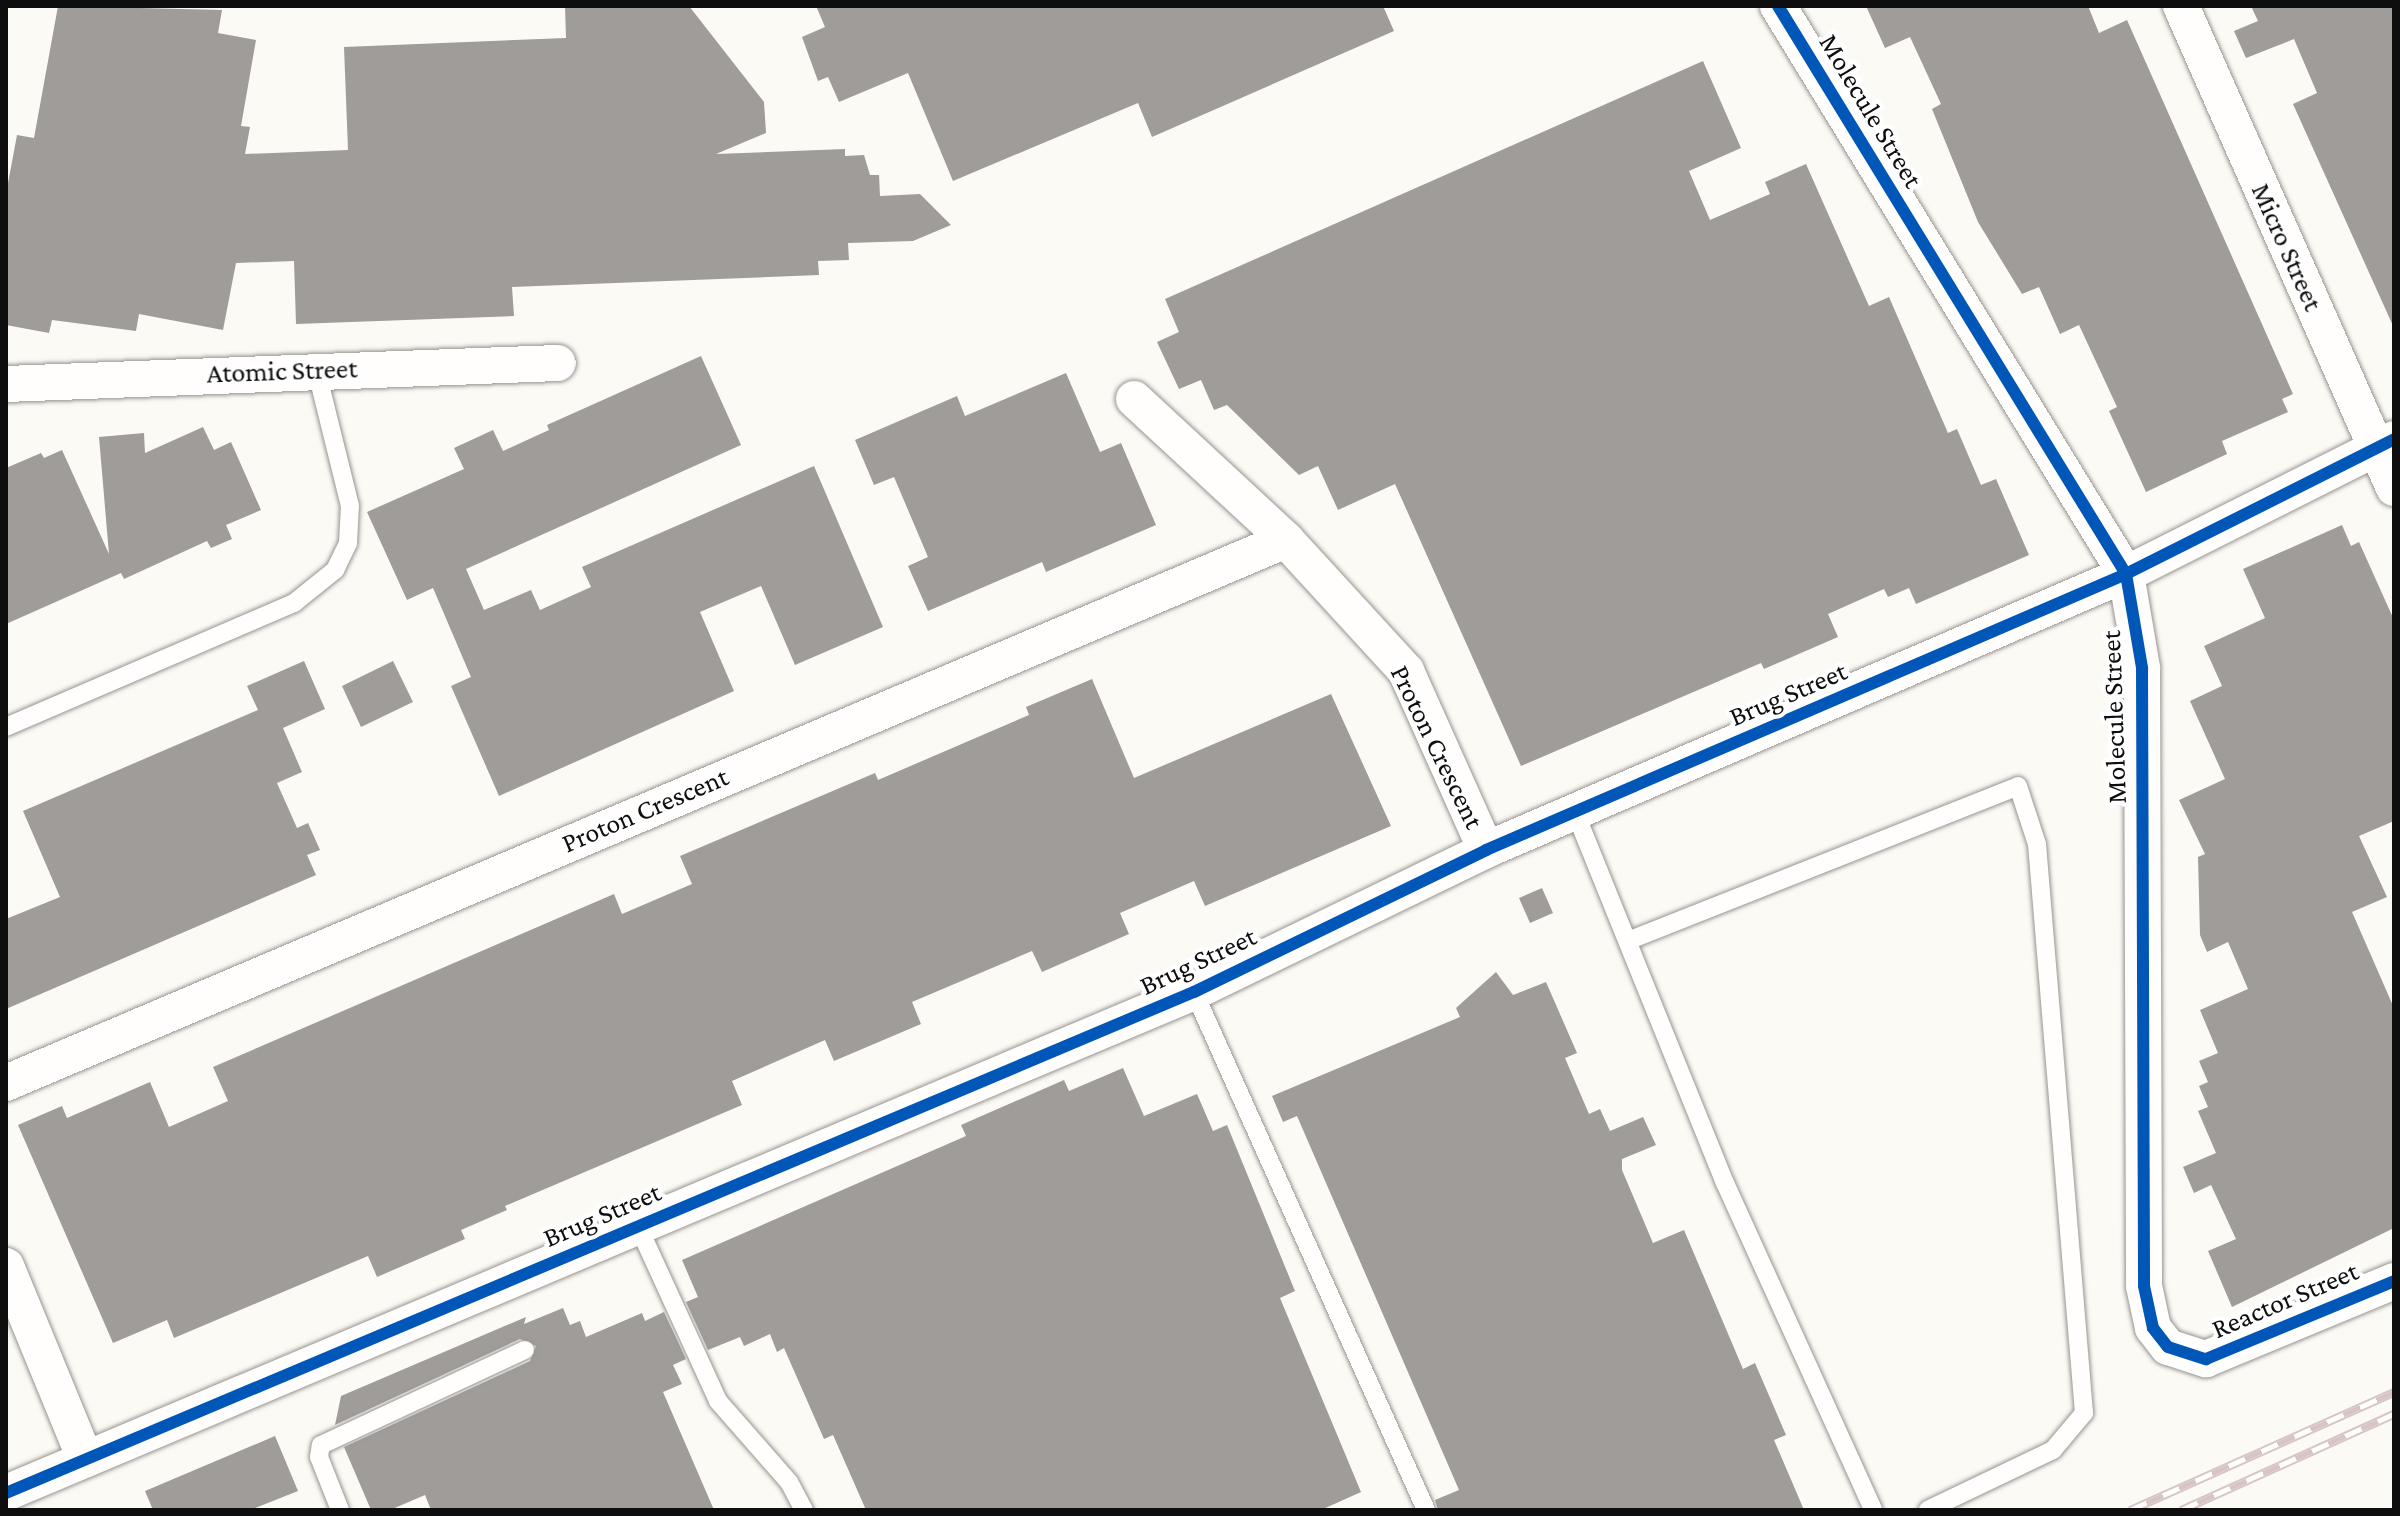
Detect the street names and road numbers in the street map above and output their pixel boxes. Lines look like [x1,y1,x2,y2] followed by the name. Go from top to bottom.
[1812,28,1930,194] street label: Molecule Street
[2244,178,2330,316] street label: Micro Street
[206,352,358,390] street label: Atomic Street
[2094,630,2134,804] street label: Molecule Street
[1724,654,1852,734] street label: Brug Street
[1383,660,1491,834] street label: Proton Crescent
[557,760,733,860] street label: Proton Crescent
[1134,919,1262,1003] street label: Brug Street
[538,1175,666,1255] street label: Brug Street
[2207,1254,2363,1346] street label: Reactor Street

